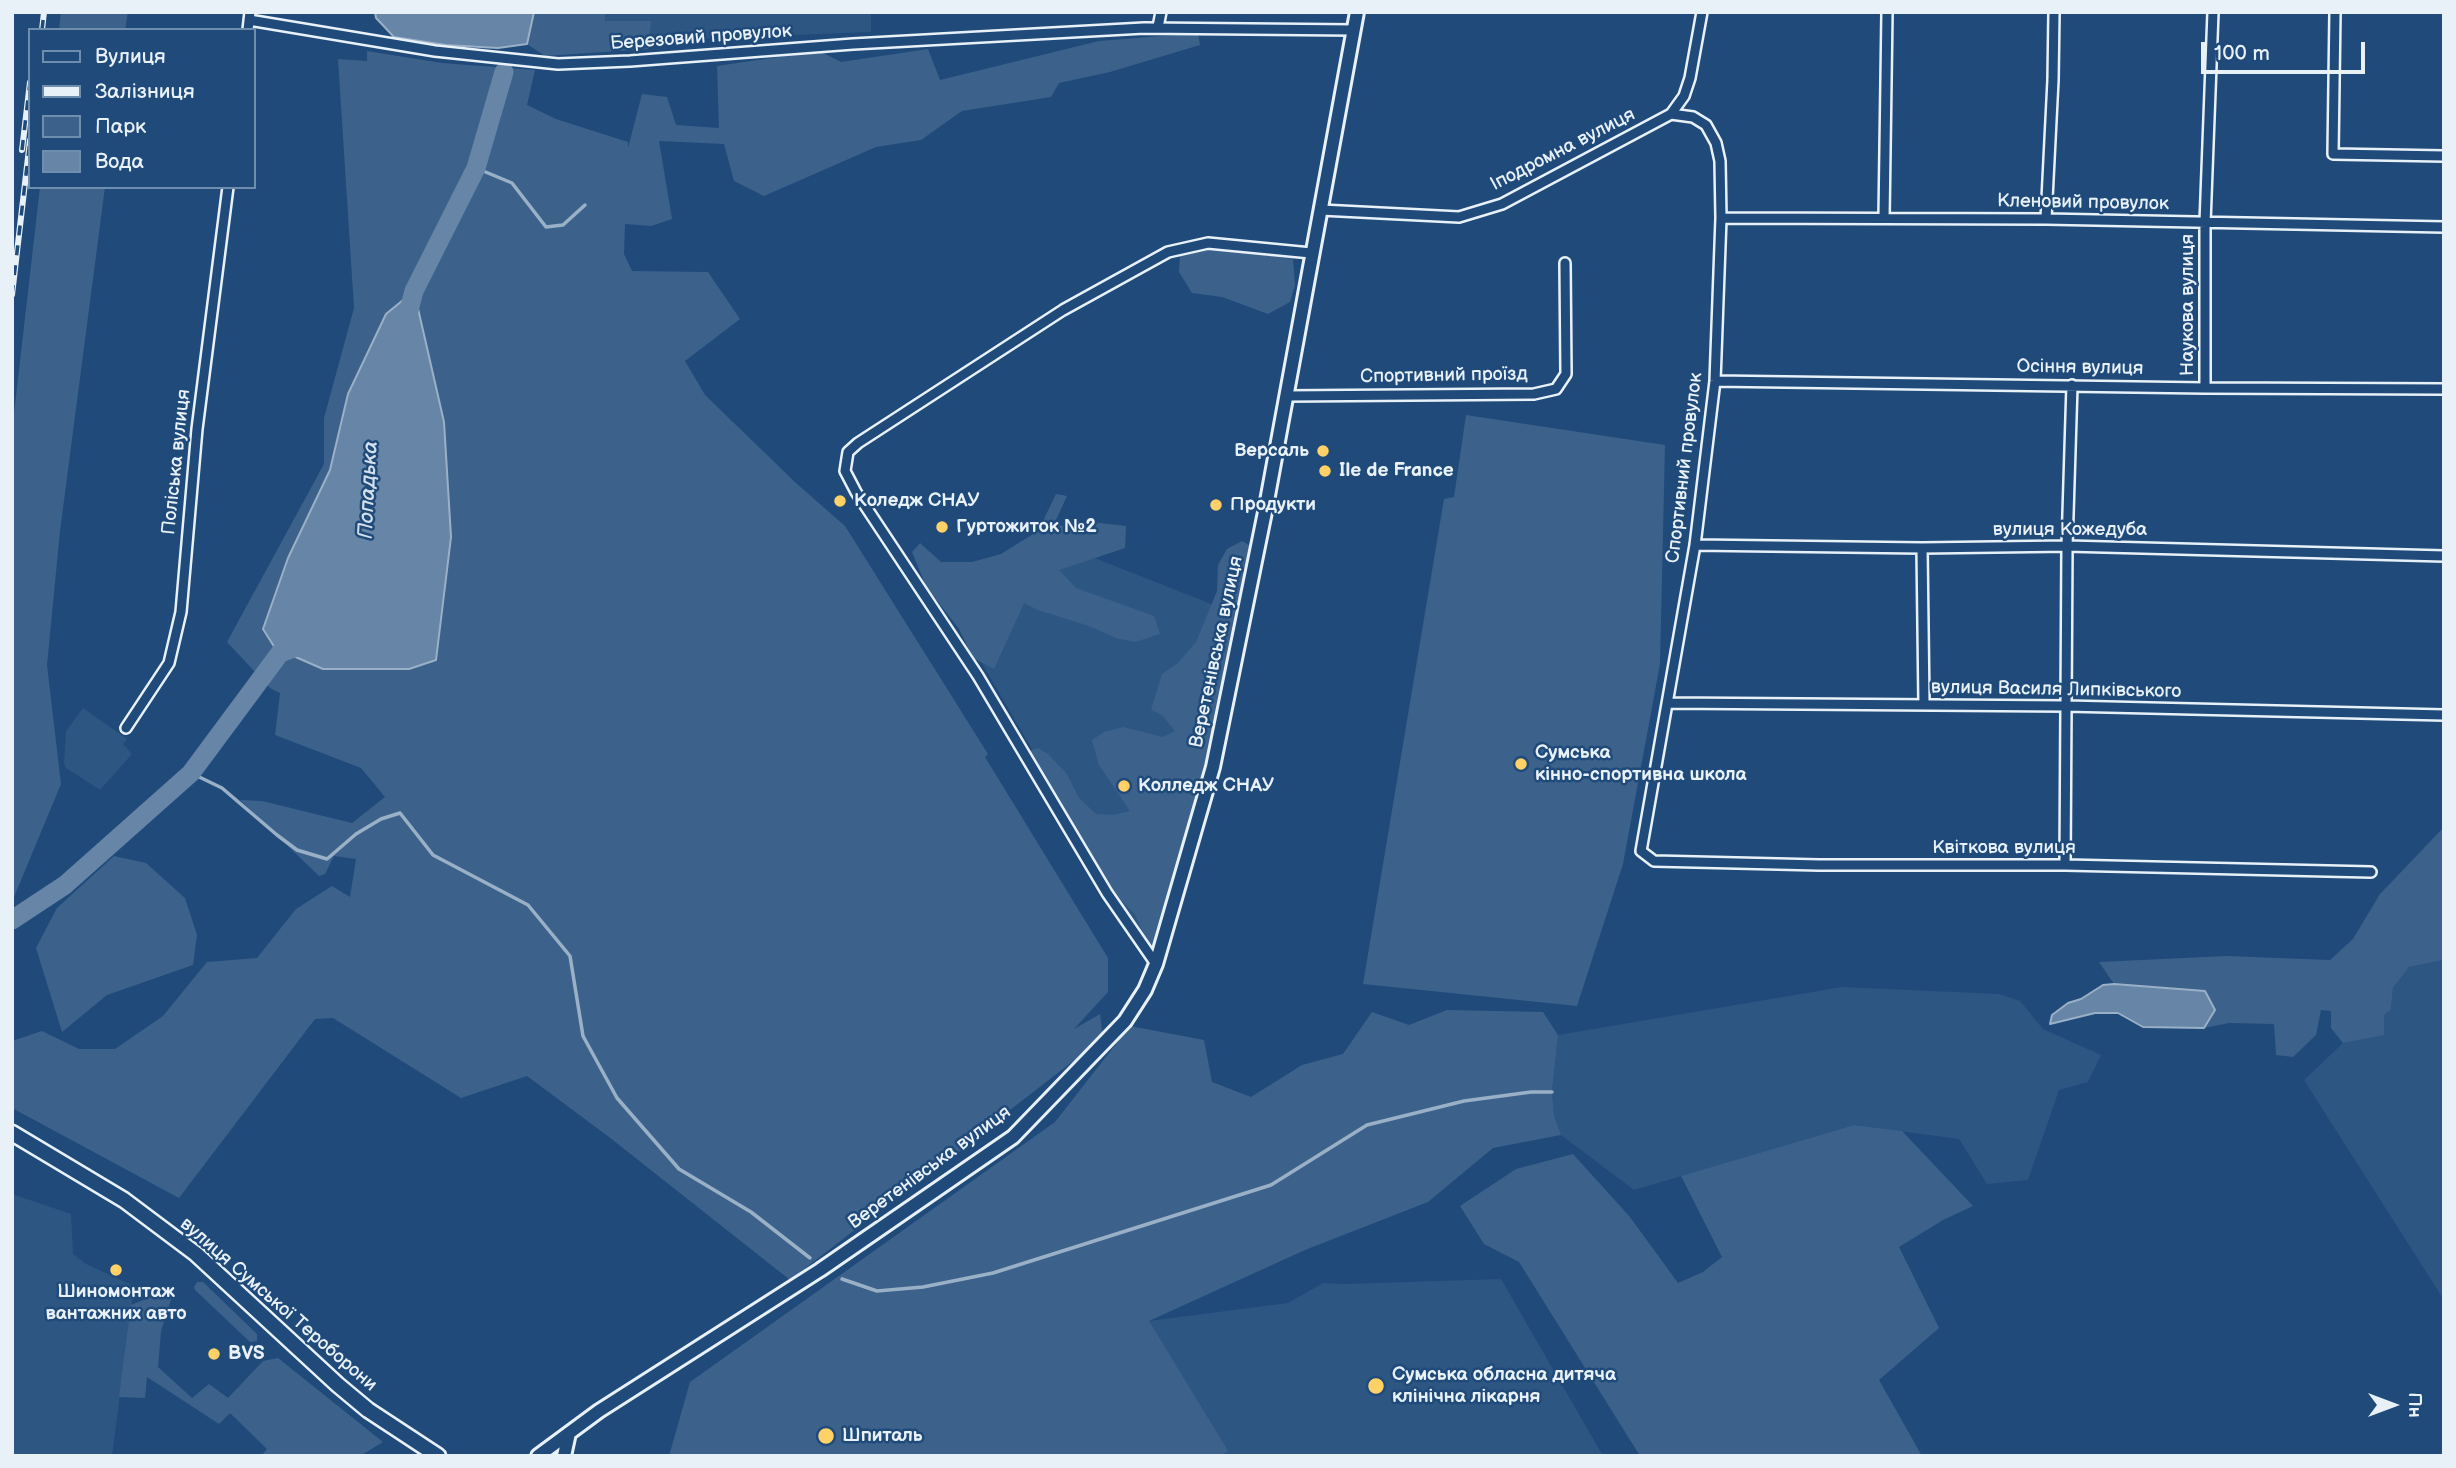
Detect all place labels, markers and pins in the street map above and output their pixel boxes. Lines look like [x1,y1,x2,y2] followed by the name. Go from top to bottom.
[1234,440,1309,462] place label: Версаль
[1315,443,1331,459] marker: Версаль
[1339,460,1454,482] place label: Ile de France
[1317,463,1333,479] marker: Ile de France
[854,490,979,512] place label: Коледж СНАУ
[832,493,848,509] marker: Коледж СНАУ
[1230,494,1316,516] place label: Продукти
[1208,497,1224,513] marker: Продукти
[956,516,1097,538] place label: Гуртожиток №2
[934,519,950,535] marker: Гуртожиток №2
[1535,742,1747,786] place label: Сумська кінно-спортивна школа
[1513,756,1529,772] marker: Сумська кінно-спортивна школа
[1138,775,1274,797] place label: Колледж СНАУ
[1116,778,1132,794] marker: Колледж СНАУ
[108,1262,124,1278] marker: Шиномонтаж вантажних авто
[45,1281,187,1325] place label: Шиномонтаж вантажних авто
[228,1343,265,1365] place label: BVS
[206,1346,222,1362] marker: BVS
[1392,1364,1616,1408] place label: Сумська обласна дитяча клінічна лікарня
[1366,1376,1386,1396] marker: Сумська обласна дитяча клінічна лікарня
[842,1425,923,1447] place label: Шпиталь
[816,1426,836,1446] marker: Шпиталь

